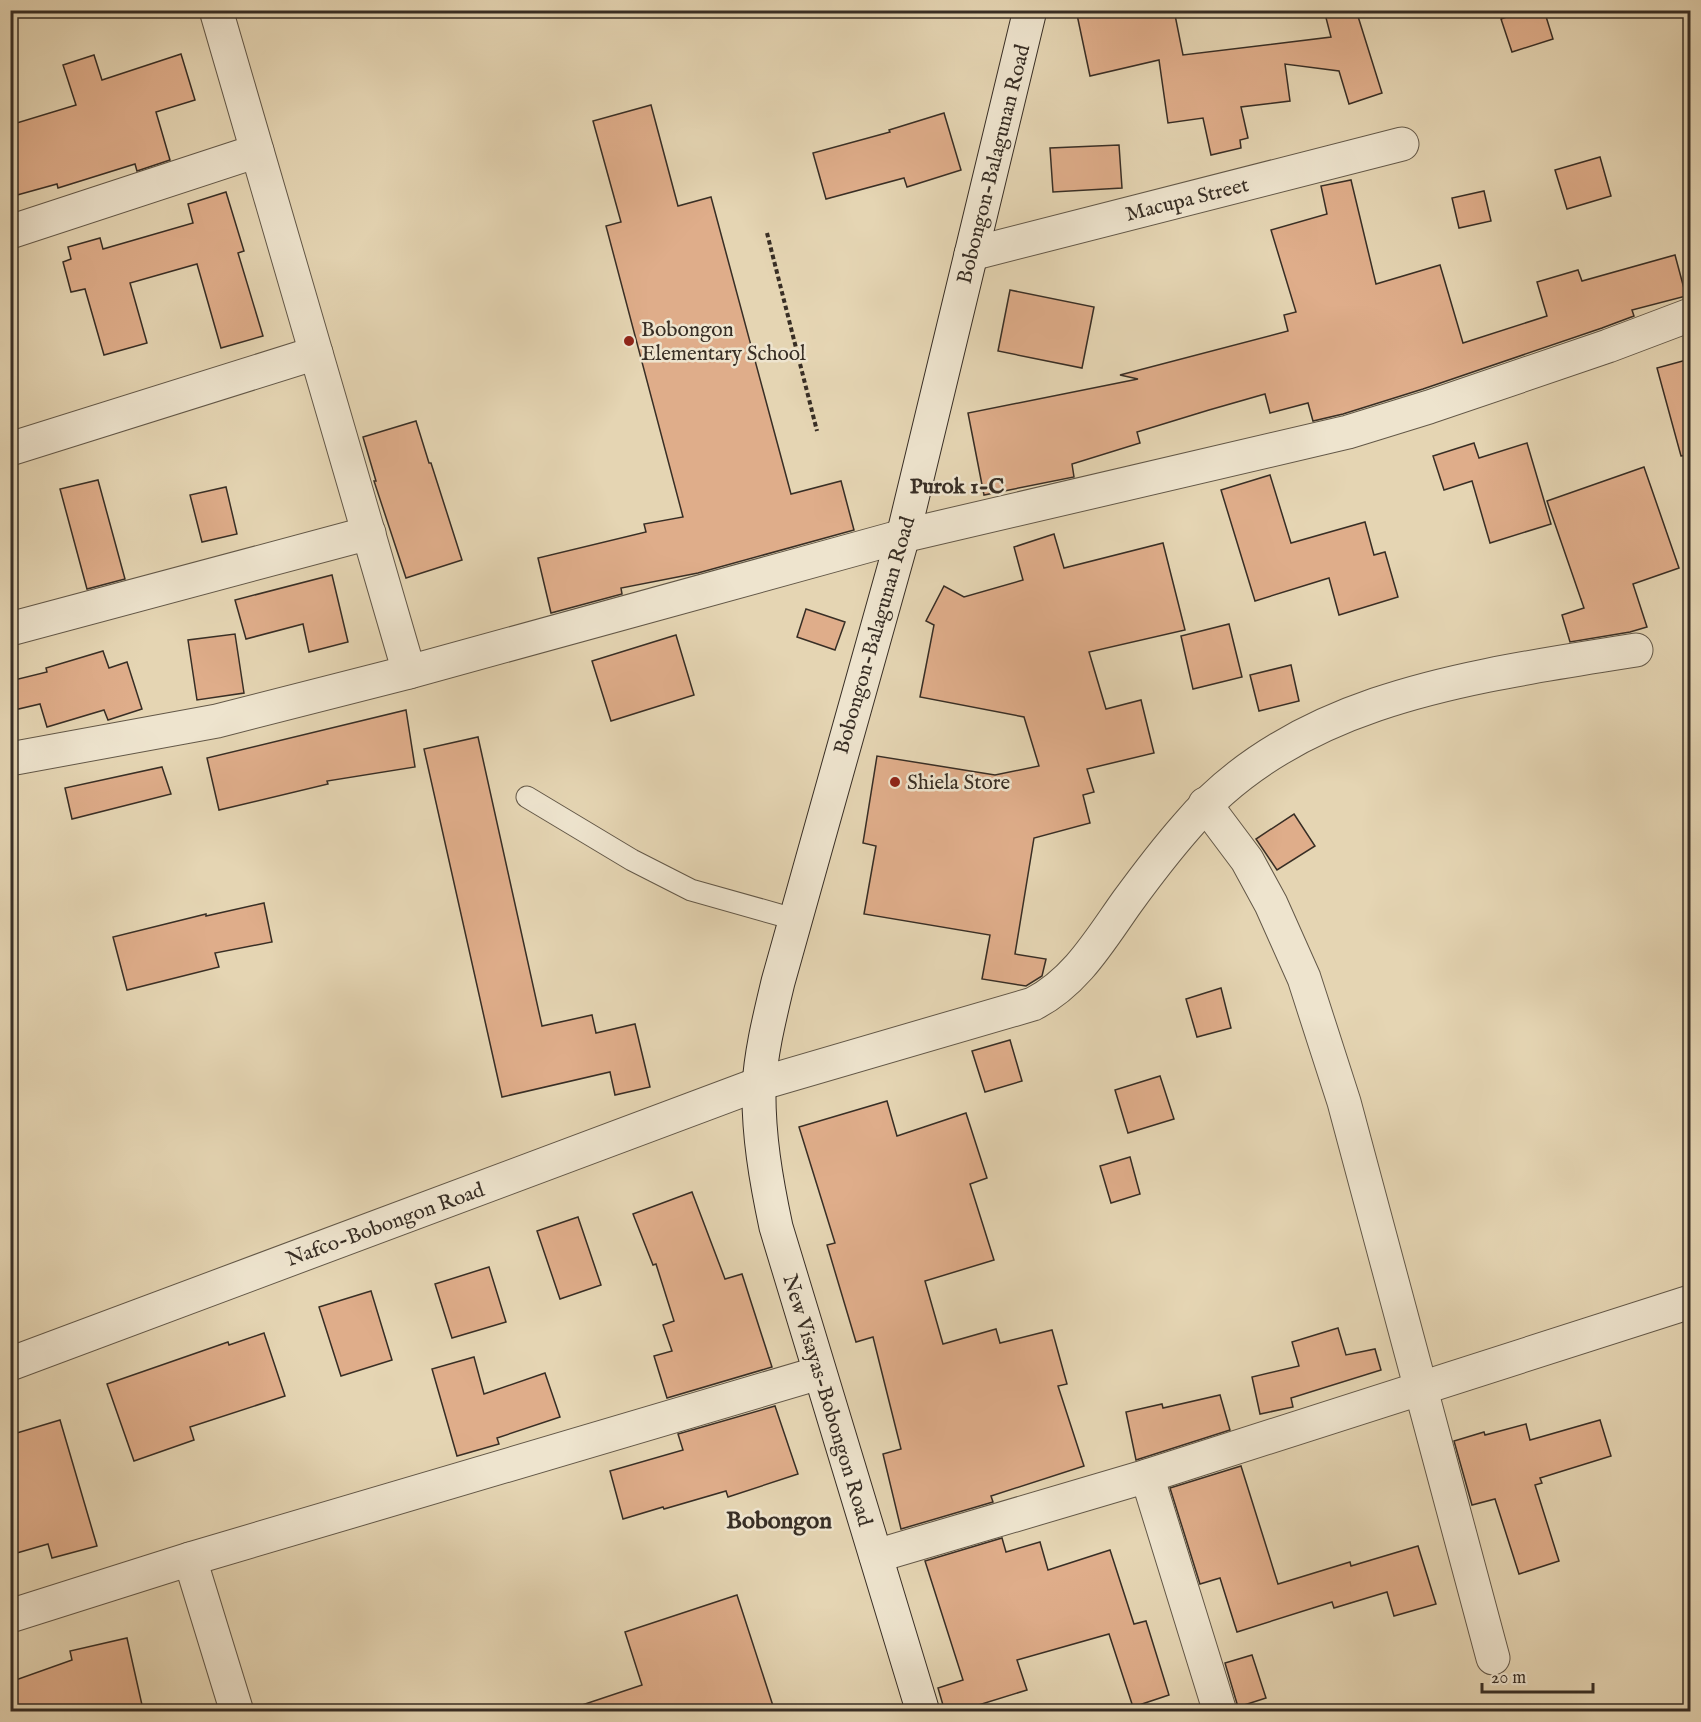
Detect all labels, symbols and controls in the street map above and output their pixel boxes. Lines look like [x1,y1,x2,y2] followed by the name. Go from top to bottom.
[952,41,1037,287] street label: Bobongon-Balagunan Road
[1123,172,1252,229] street label: Macupa Street
[641,317,806,368] place label: Bobongon Elementary School
[622,334,636,348] marker: Bobongon Elementary School
[910,473,1005,501] district label: Purok 1-C
[829,513,923,757] street label: Bobongon-Balagunan Road
[907,770,1010,797] place label: Shiela Store
[888,775,902,789] marker: Shiela Store
[283,1177,489,1274] street label: Nafco-Bobongon Road
[778,1271,878,1529] street label: New Visayas-Bobongon Road
[726,1506,832,1534] district label: Bobongon
[1482,1656,1593,1694] scale bar
[1491,1667,1526,1690] text: 20 m

